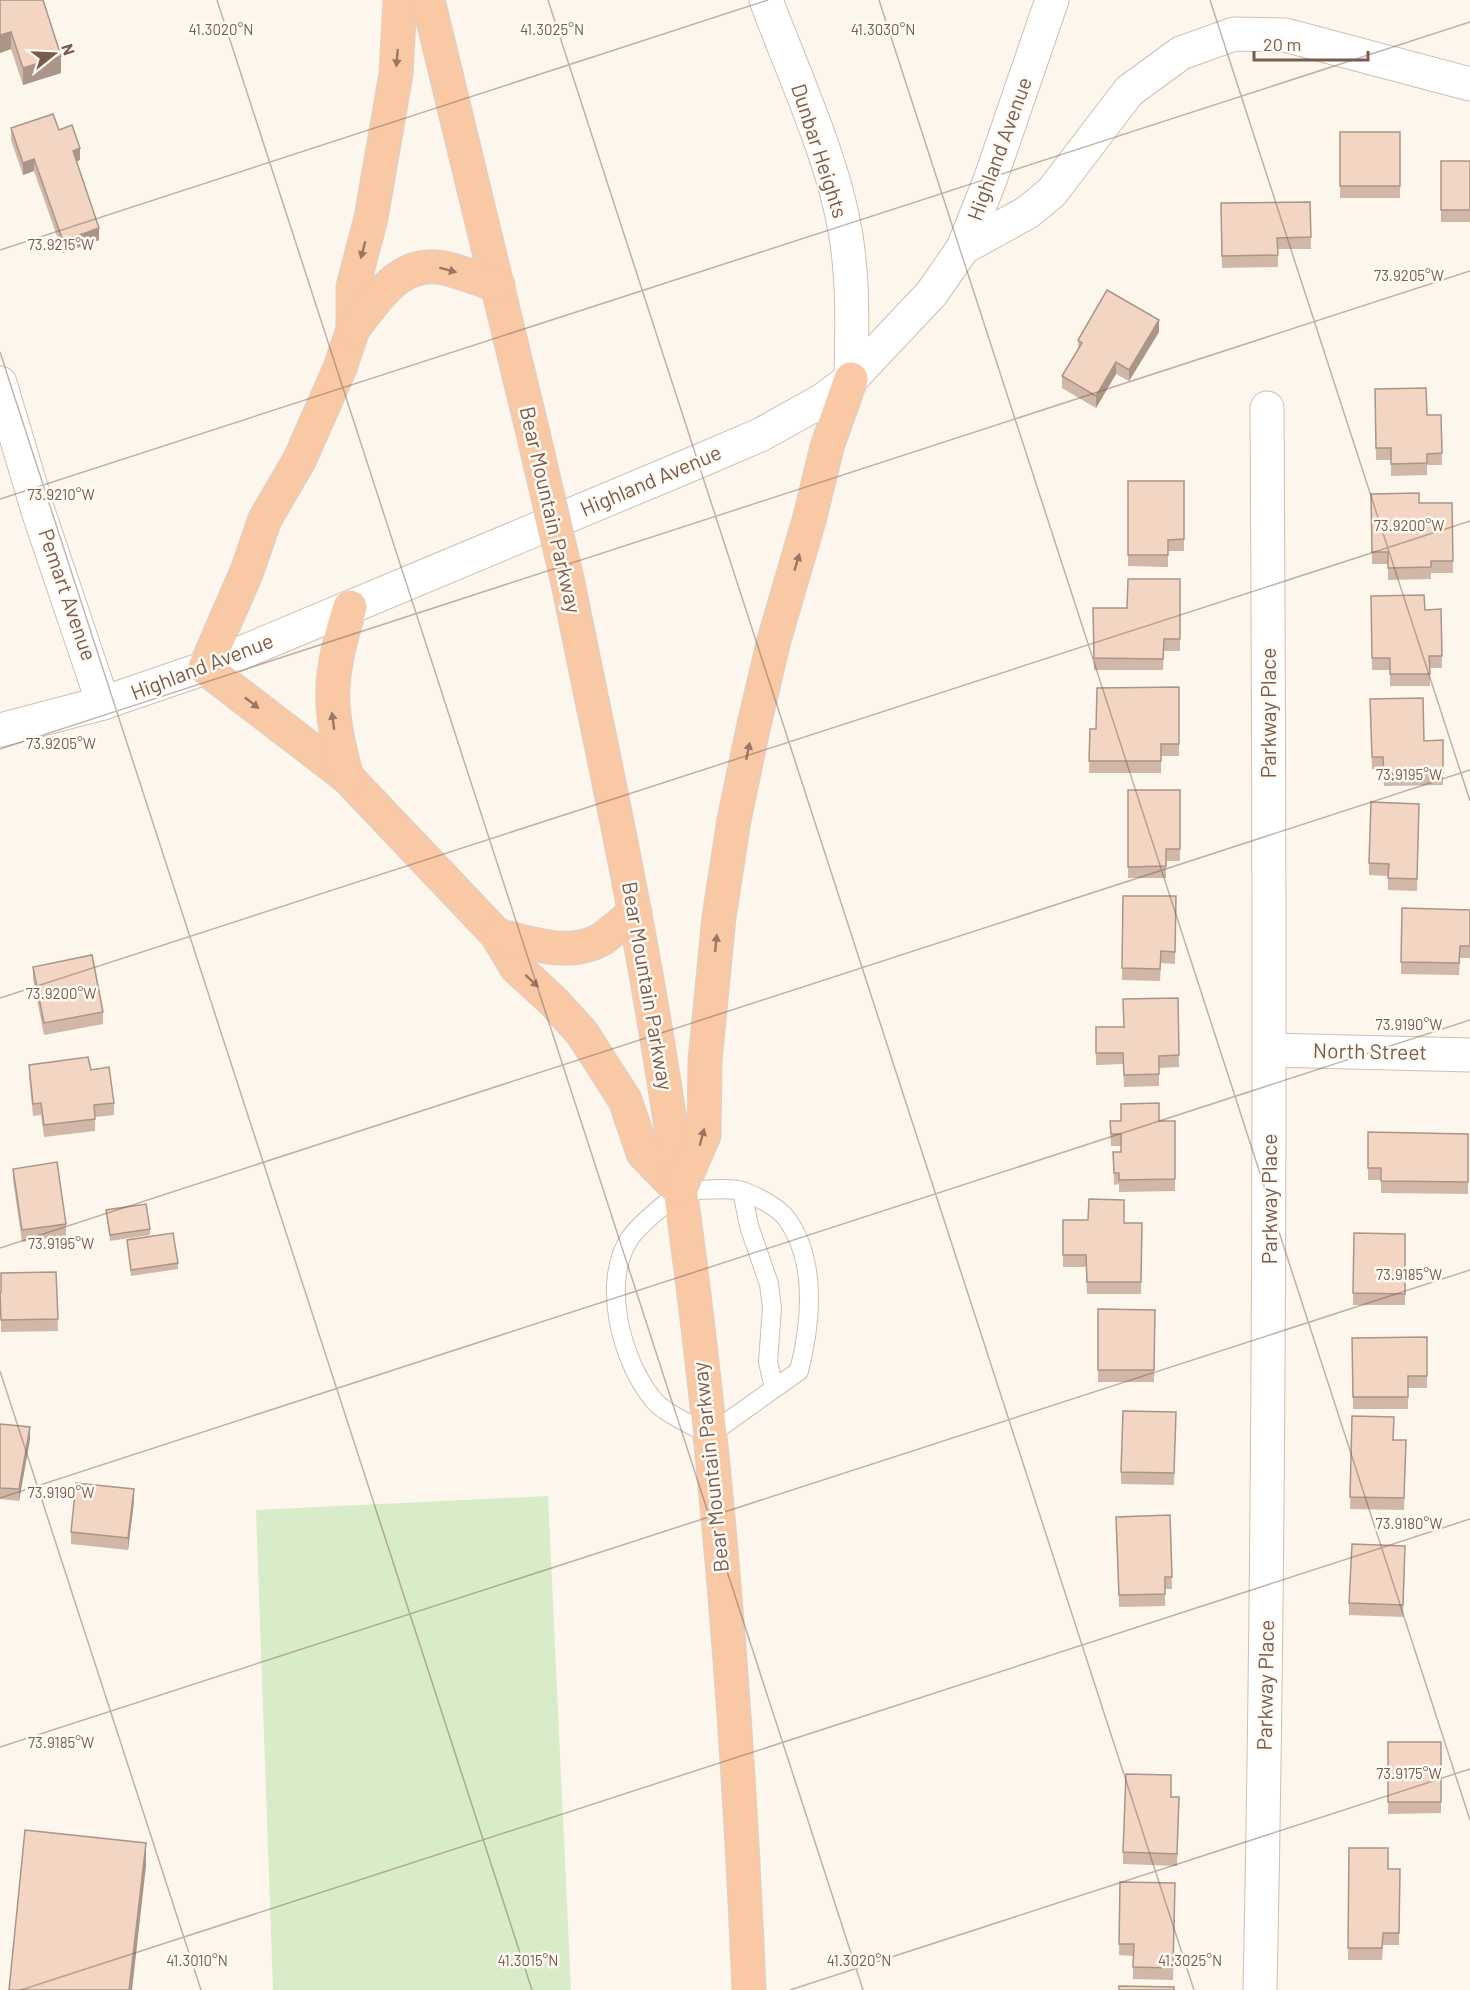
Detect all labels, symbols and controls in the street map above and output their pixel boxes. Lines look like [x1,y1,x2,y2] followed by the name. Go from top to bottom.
[189,20,253,38] text: 41.3020°N
[520,20,584,38] text: 41.3025°N
[851,20,915,38] text: 41.3030°N
[24,24,84,84] north arrow
[1254,24,1368,62] scale bar
[1263,33,1301,55] text: 20 m
[58,41,79,57] text: N
[392,49,402,68] one-way arrow
[961,73,1036,224] street label: Highland Avenue
[787,80,854,221] street label: Dunbar Heights
[28,235,94,253] text: 73.9215°W
[358,241,367,259] one-way arrow
[438,266,457,276] one-way arrow
[1374,266,1444,284] text: 73.9205°W
[515,404,588,616] street label: Bear Mountain Parkway
[576,439,725,521] street label: Highland Avenue
[27,485,95,503] text: 73.9210°W
[1374,516,1444,534] text: 73.9200°W
[34,525,103,664] street label: Pemart Avenue
[793,553,802,571] one-way arrow
[127,627,276,704] street label: Highland Avenue
[1255,648,1280,778] street label: Parkway Place
[244,696,260,709] one-way arrow
[329,711,338,730] one-way arrow
[26,734,96,752] text: 73.9205°W
[744,741,753,760] one-way arrow
[1376,765,1442,783] text: 73.9195°W
[618,879,679,1092] street label: Bear Mountain Parkway
[711,933,721,952] one-way arrow
[524,974,539,988] one-way arrow
[26,984,96,1002] text: 73.9200°W
[1376,1015,1442,1033] text: 73.9190°W
[1313,1037,1427,1064] street label: North Street
[697,1128,707,1146] one-way arrow
[1256,1134,1281,1264] street label: Parkway Place
[28,1234,94,1252] text: 73.9195°W
[1376,1265,1442,1283] text: 73.9185°W
[686,1360,733,1574] street label: Bear Mountain Parkway
[28,1483,94,1501] text: 73.9190°W
[1376,1514,1442,1532] text: 73.9180°W
[1251,1619,1278,1751] street label: Parkway Place
[28,1733,94,1751] text: 73.9185°W
[1376,1764,1442,1782] text: 73.9175°W
[166,1951,228,1969] text: 41.3010°N
[498,1951,558,1969] text: 41.3015°N
[827,1951,891,1969] text: 41.3020°N
[1158,1951,1222,1969] text: 41.3025°N

